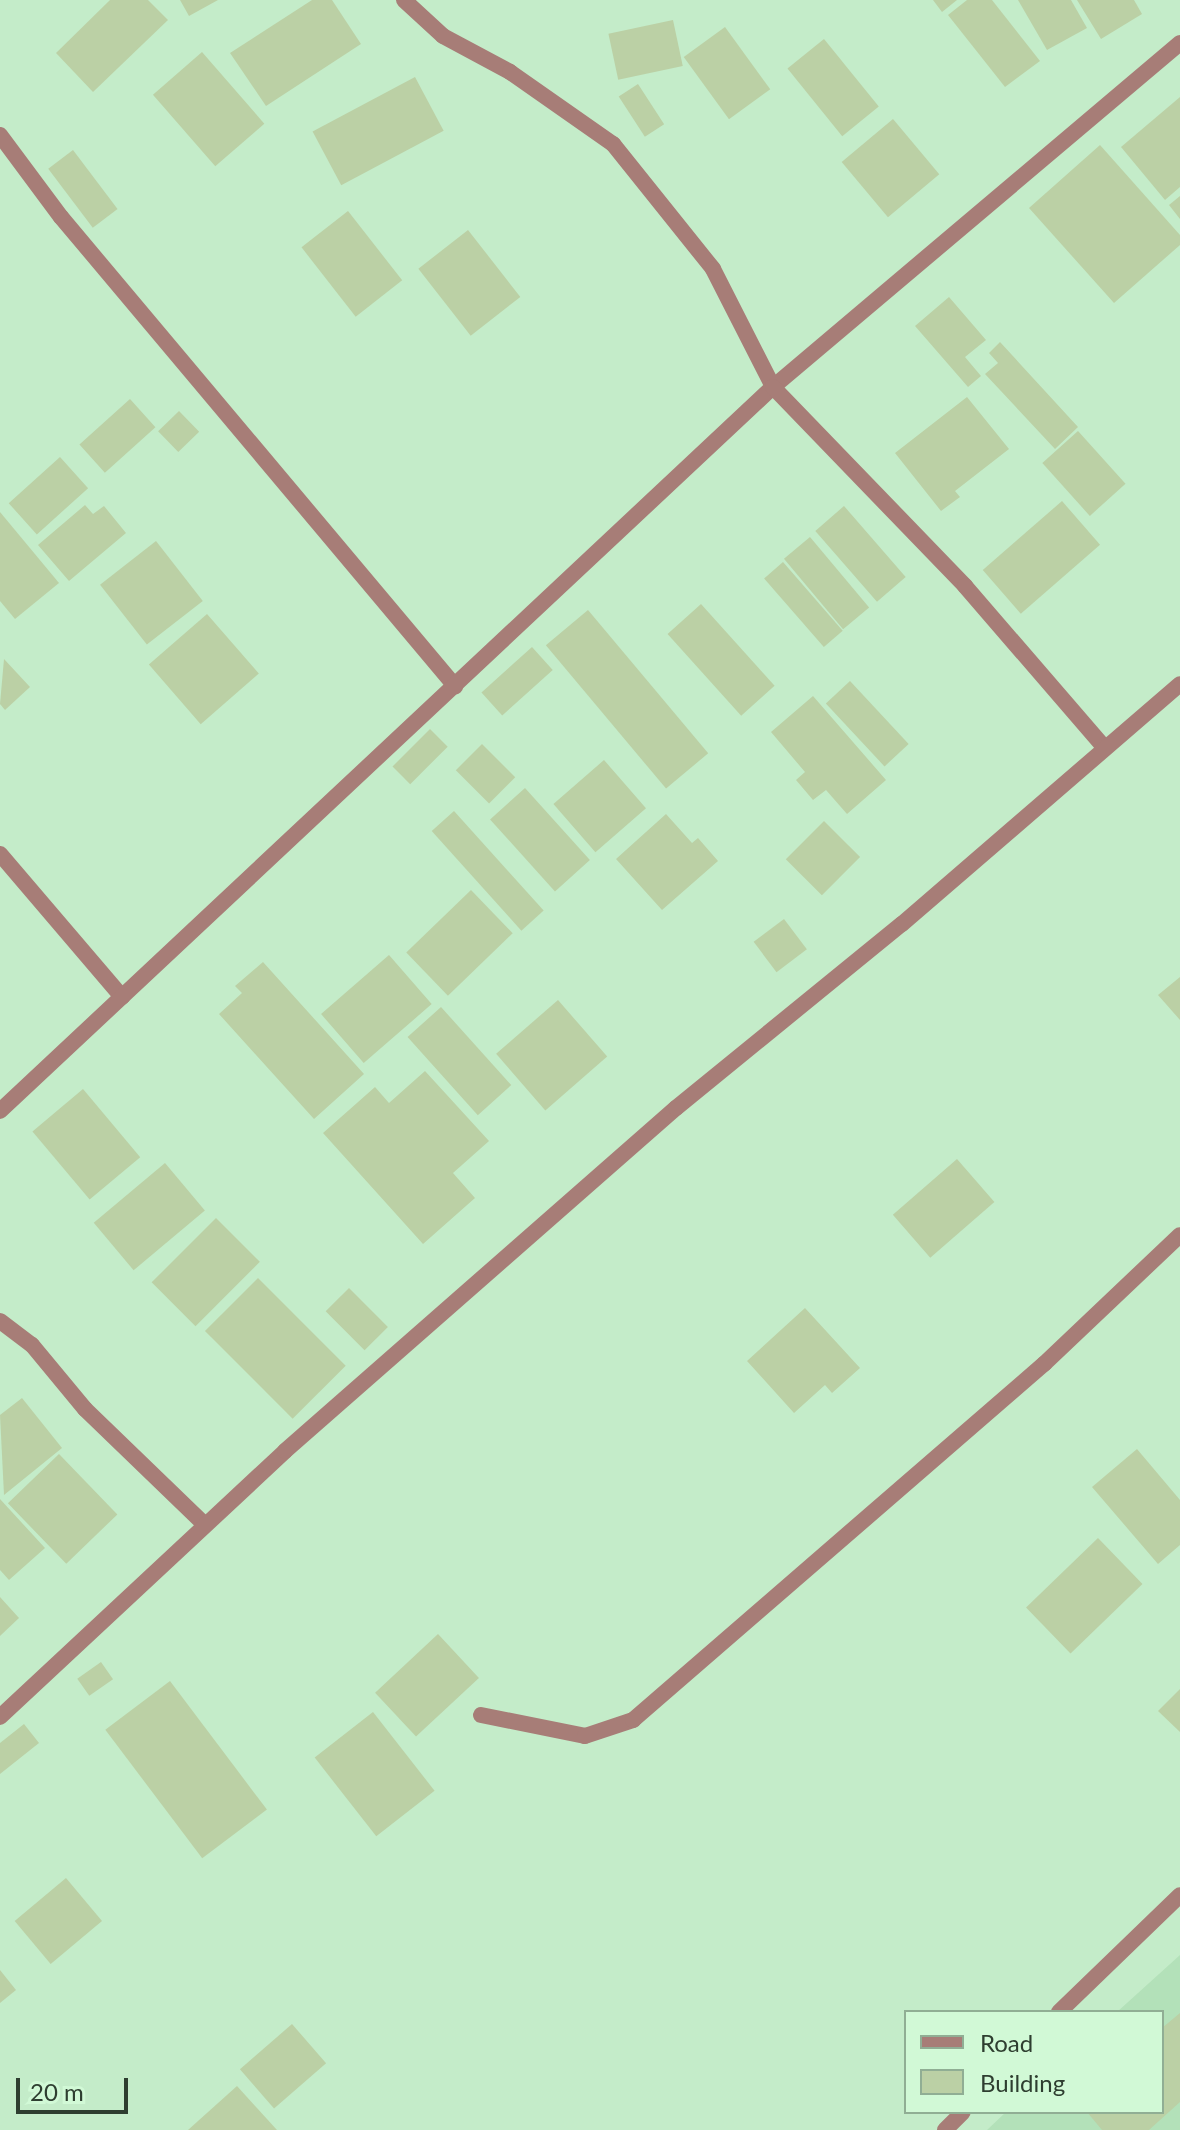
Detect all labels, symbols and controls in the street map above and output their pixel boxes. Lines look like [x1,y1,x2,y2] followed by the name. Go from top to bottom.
[904,2010,1164,2114] legend
[980,2028,1033,2057] text: Road
[20,2062,132,2112] scale bar
[980,2068,1065,2097] text: Building
[30,2077,84,2106] text: 20 m

